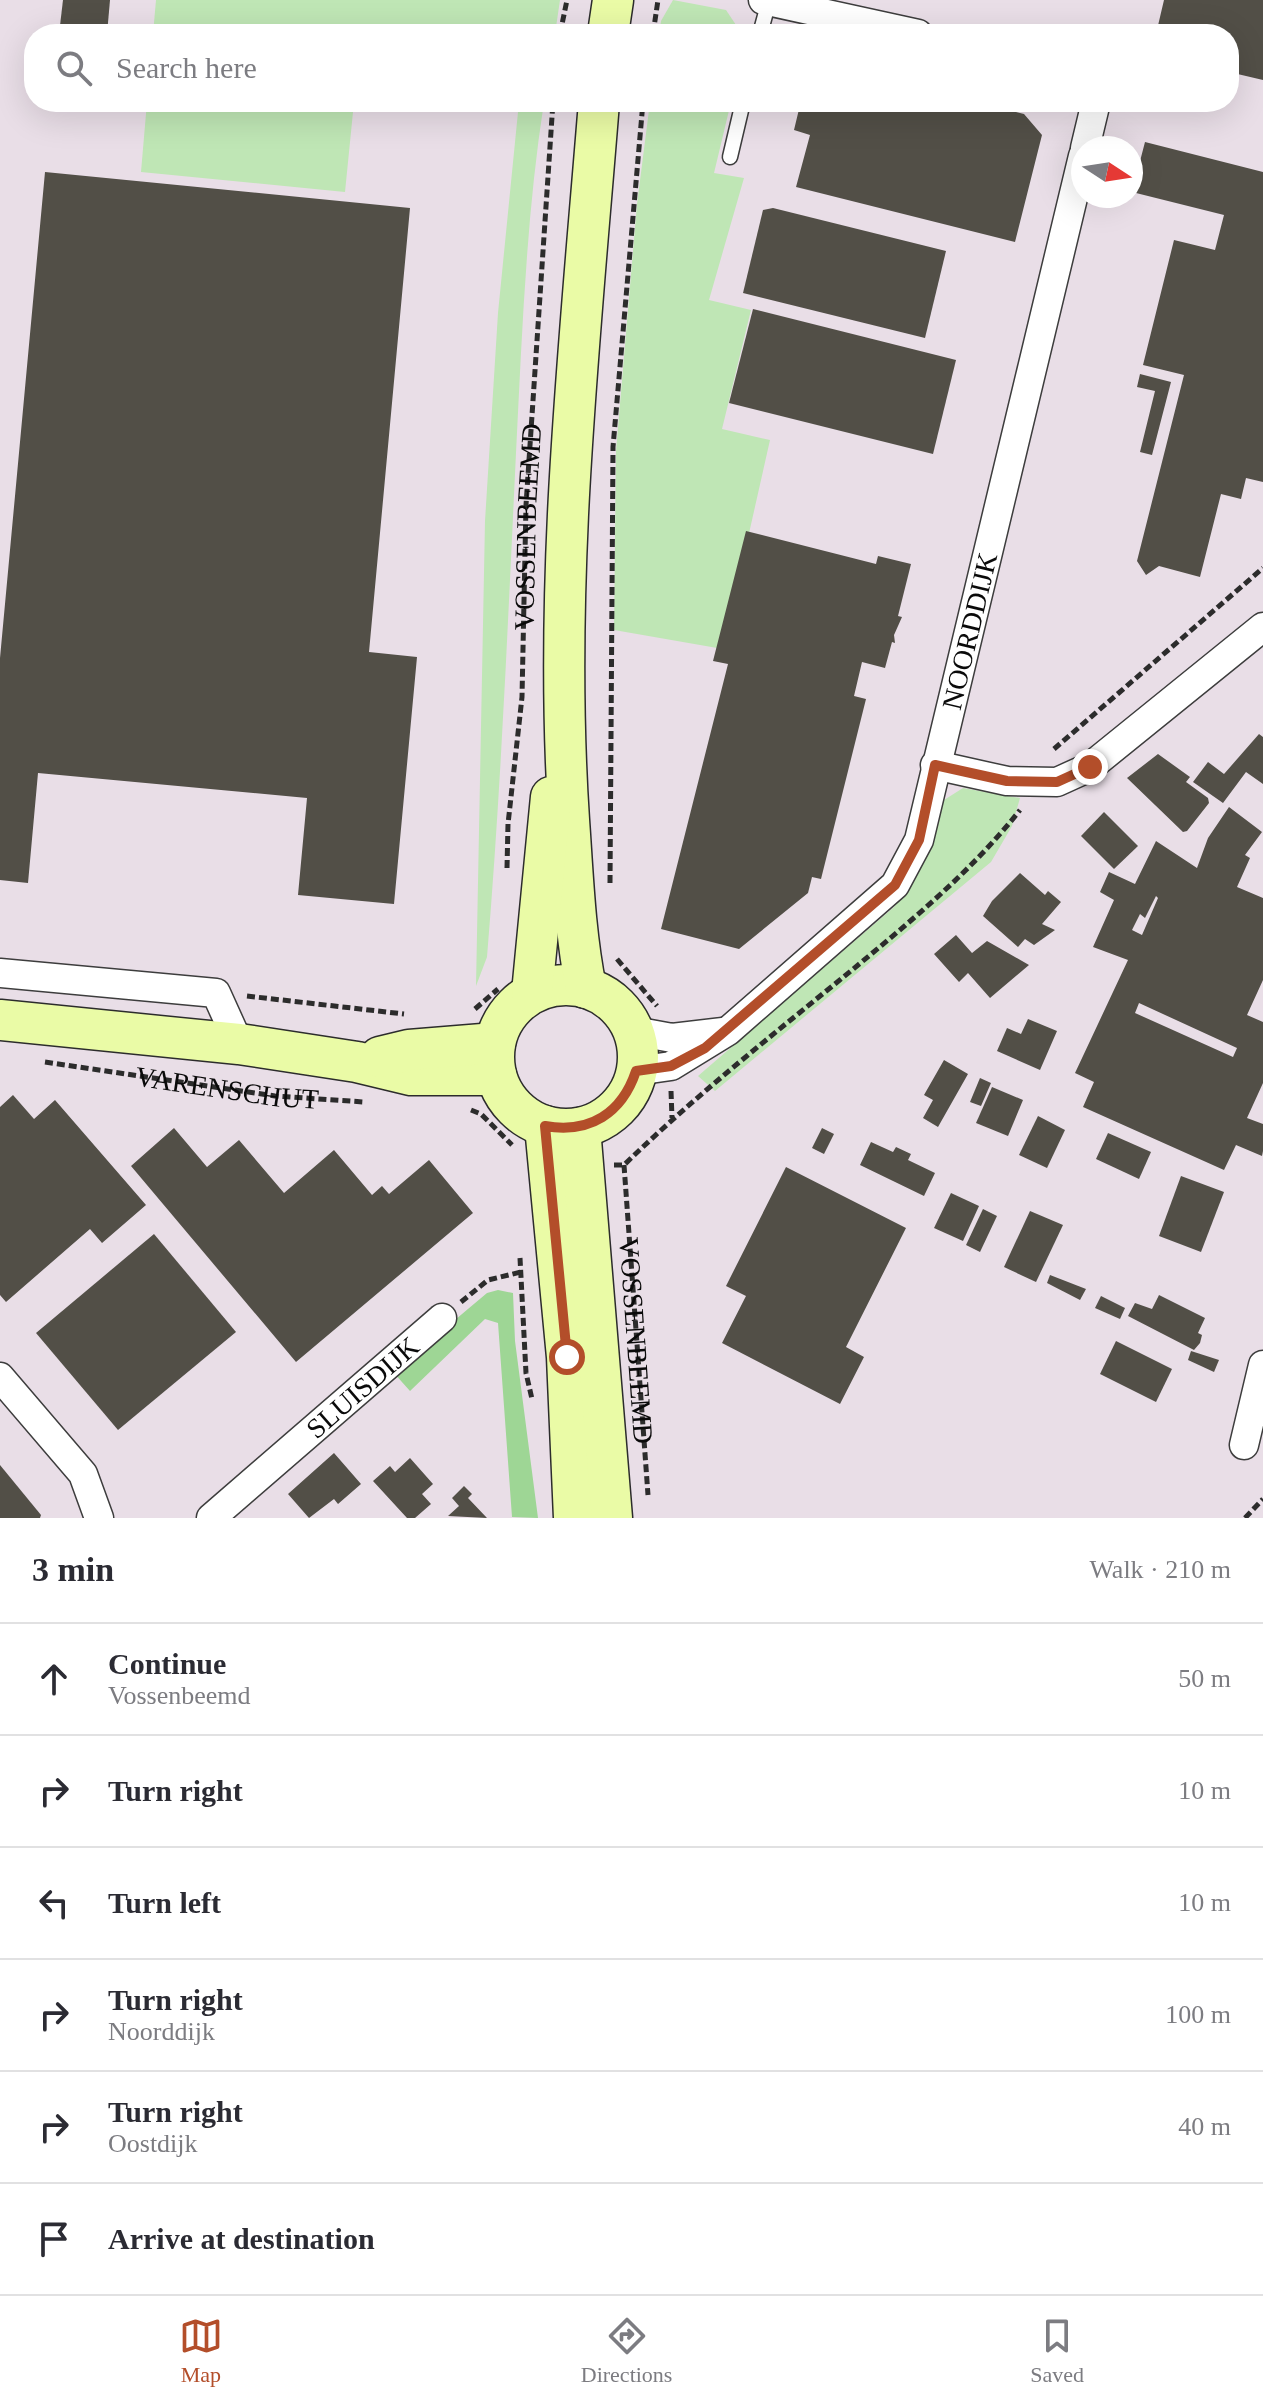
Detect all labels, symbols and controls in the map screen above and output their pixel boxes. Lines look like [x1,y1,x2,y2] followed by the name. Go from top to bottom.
[24,24,1239,112] search box
[52,46,96,90] icon: search
[116,51,257,84] text: Search here
[1071,136,1143,208] north arrow
[508,422,547,631] street label: VOSSENBEEMD
[936,550,1003,713] street label: NOORDDIJK
[1072,749,1108,785] route end
[133,1061,320,1115] street label: VARENSCHUT
[613,1236,659,1445] street label: VOSSENBEEMD
[300,1330,425,1445] street label: SLUISDIJK
[549,1339,585,1375] route start
[32,1551,114,1588] text: 3 min
[1089,1555,1231,1584] text: Walk · 210 m
[108,1647,226,1680] text: Continue
[32,1657,76,1701] icon: ahead
[1178,1664,1231,1693] text: 50 m
[108,1681,251,1710] text: Vossenbeemd
[32,1769,76,1813] icon: right
[108,1774,243,1807] text: Turn right
[1178,1776,1231,1805] text: 10 m
[32,1881,76,1925] icon: left
[108,1886,221,1919] text: Turn left
[1178,1888,1231,1917] text: 10 m
[108,1983,243,2016] text: Turn right
[32,1993,76,2037] icon: right
[1165,2000,1231,2029] text: 100 m
[108,2017,215,2046] text: Noorddijk
[108,2095,243,2128] text: Turn right
[32,2105,76,2149] icon: right
[1178,2112,1231,2141] text: 40 m
[108,2129,198,2158] text: Oostdijk
[32,2217,76,2261] icon: arrive
[108,2222,375,2255] text: Arrive at destination
[179,2314,223,2388] tab: Map
[581,2314,672,2388] tab: Directions
[1030,2314,1084,2388] tab: Saved

